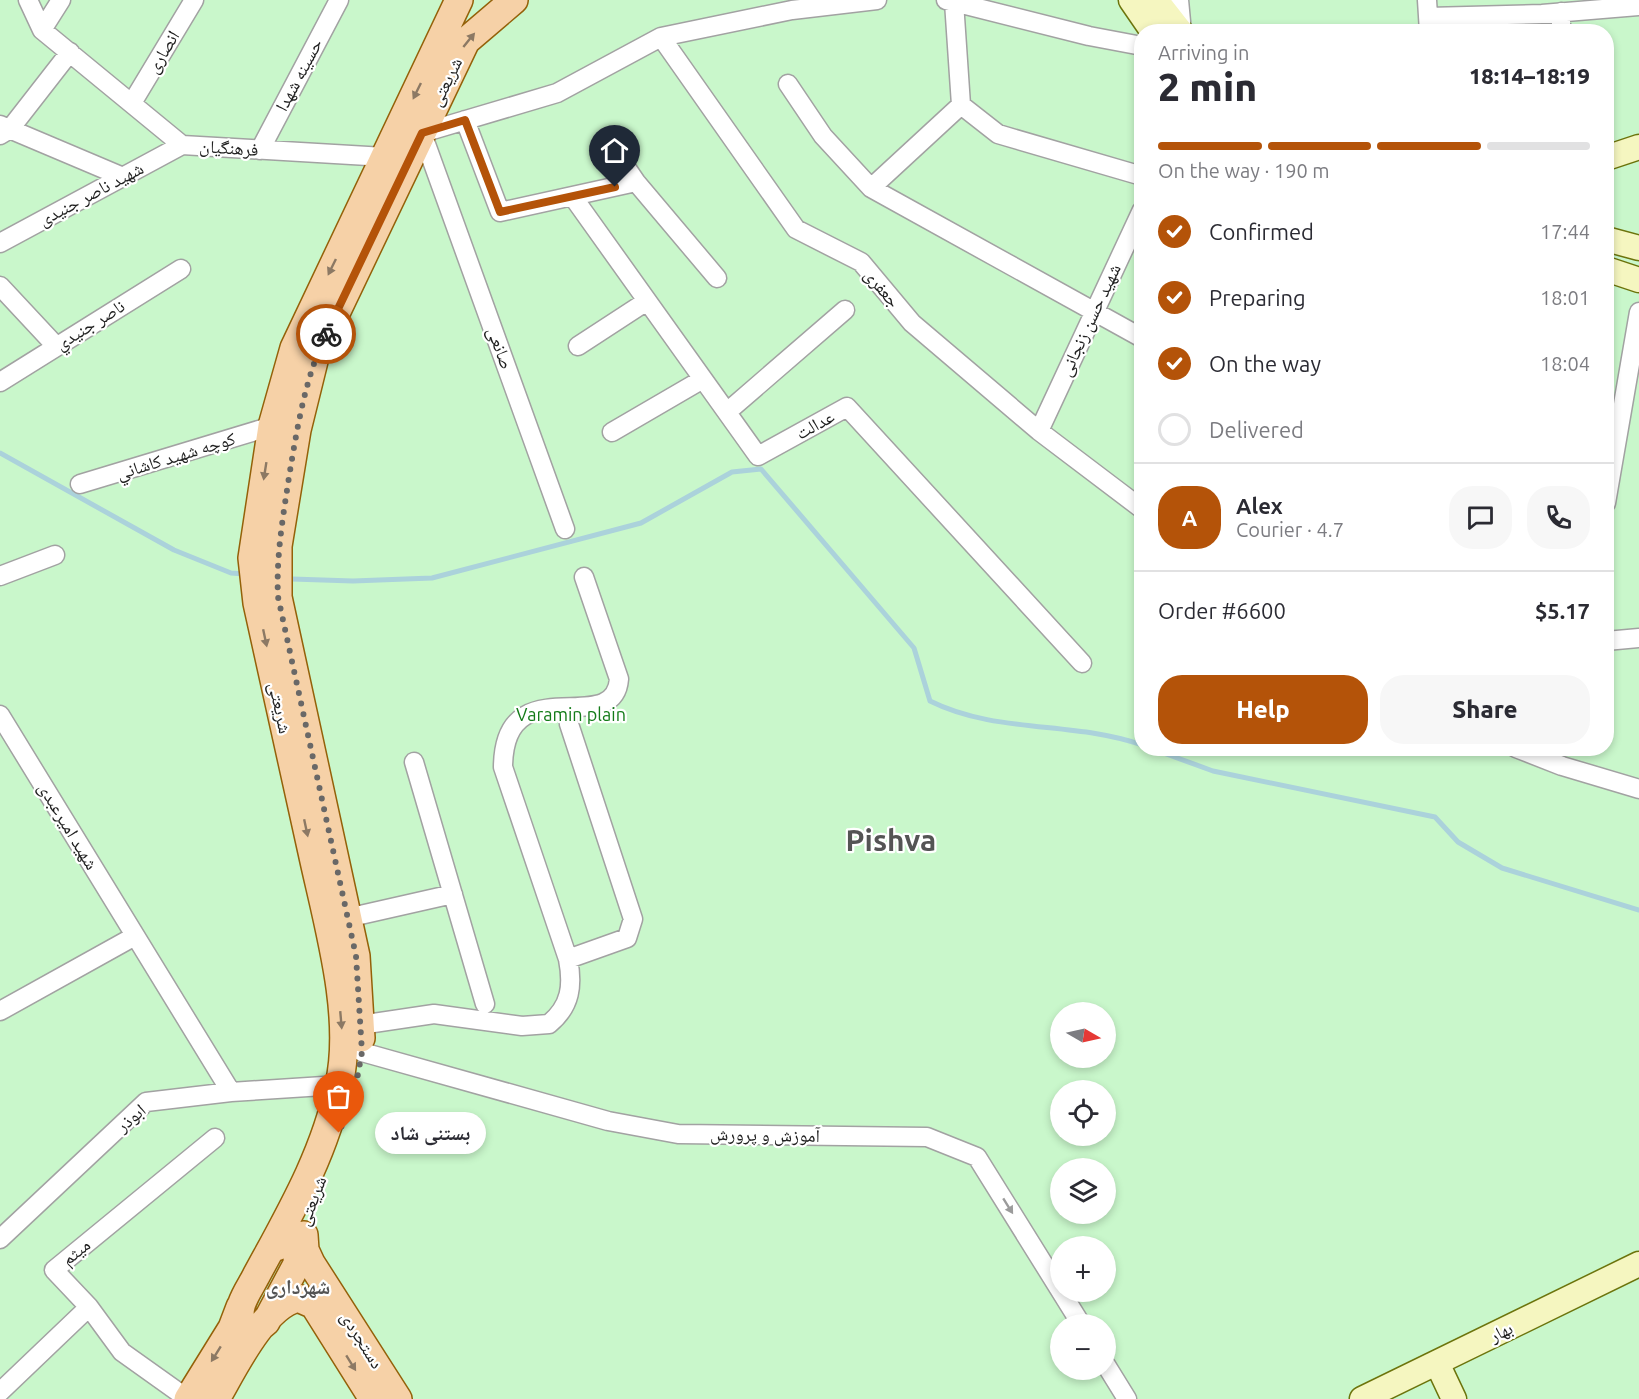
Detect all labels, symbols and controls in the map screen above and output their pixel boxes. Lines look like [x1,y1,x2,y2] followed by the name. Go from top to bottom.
[142,27,184,77] street label: انصاری
[462,32,475,48] one-way arrow
[271,35,327,115] street label: حسینه شهدا
[1158,41,1249,64] text: Arriving in
[425,54,467,110] street label: شریعتی
[1469,63,1590,88] text: 18:14–18:19
[1158,65,1257,108] text: 2 min
[412,83,422,100] one-way arrow
[589,125,640,187] pin
[598,134,631,167] icon: home
[199,135,259,161] street label: فرهنگیان
[35,157,147,231] street label: شهيد ناصر جنیدی
[1158,159,1330,182] text: On the way · 190 m
[1158,215,1191,248] icon: check
[1209,219,1314,244] text: Confirmed
[1540,220,1590,243] text: 17:44
[328,259,337,276] one-way arrow
[1054,260,1126,380] street label: شهید حسن زنجانی
[859,264,905,312] street label: جعفری
[1158,281,1191,314] icon: check
[1209,285,1306,310] text: Preparing
[1540,286,1590,309] text: 18:01
[51,295,131,358] street label: ناصر جنيدي
[296,304,356,364] courier
[310,318,343,351] icon: bike
[482,324,518,372] street label: صانعی
[1158,347,1191,380] icon: check
[1209,351,1321,376] text: On the way
[1540,352,1590,375] text: 18:04
[792,406,837,443] street label: عدالت
[1209,417,1304,442] text: Delivered
[114,427,240,488] street label: كوچه شهيد كاشاني
[260,461,269,480] one-way arrow
[1449,486,1512,549] button: chat
[1527,486,1590,549] button: phone
[1236,493,1283,518] text: Alex
[1182,505,1197,530] text: A
[1236,518,1344,541] text: Courier · 4.7
[1158,598,1286,623] text: Order #6600
[1535,598,1590,623] text: $5.17
[260,629,270,647] one-way arrow
[1158,675,1368,744] button: Help
[1380,675,1590,744] button: Share
[264,680,296,736] street label: شریعتی
[516,704,626,724] park label: Varamin plain
[33,778,103,874] street label: شهید امیرعبدی
[302,819,312,838] one-way arrow
[846,823,936,857] district label: Pishva
[1050,1002,1116,1068] north arrow
[1050,1002,1116,1380] map controls
[336,1010,346,1029] one-way arrow
[313,1071,364,1133] pin
[322,1080,355,1113] icon: bag
[1050,1080,1116,1146] button: locate
[111,1099,150,1137] street label: ابوذر
[375,1112,486,1154] callout: بستنی شاد
[391,1121,470,1144] text: بستنی شاد
[710,1123,821,1147] street label: آموزش و پرورش
[1050,1158,1116,1224] button: layers
[292,1173,332,1229] street label: شریعتی
[1003,1198,1014,1214] one-way arrow
[57,1234,95,1271] street label: میثم
[1050,1236,1116,1302] button: +
[266,1275,330,1299] district label: شهرداری
[336,1307,388,1373] street label: دستجردی
[1050,1314,1116,1380] button: −
[1485,1317,1516,1347] street label: بهار
[210,1346,221,1362] one-way arrow
[345,1355,356,1371] one-way arrow

